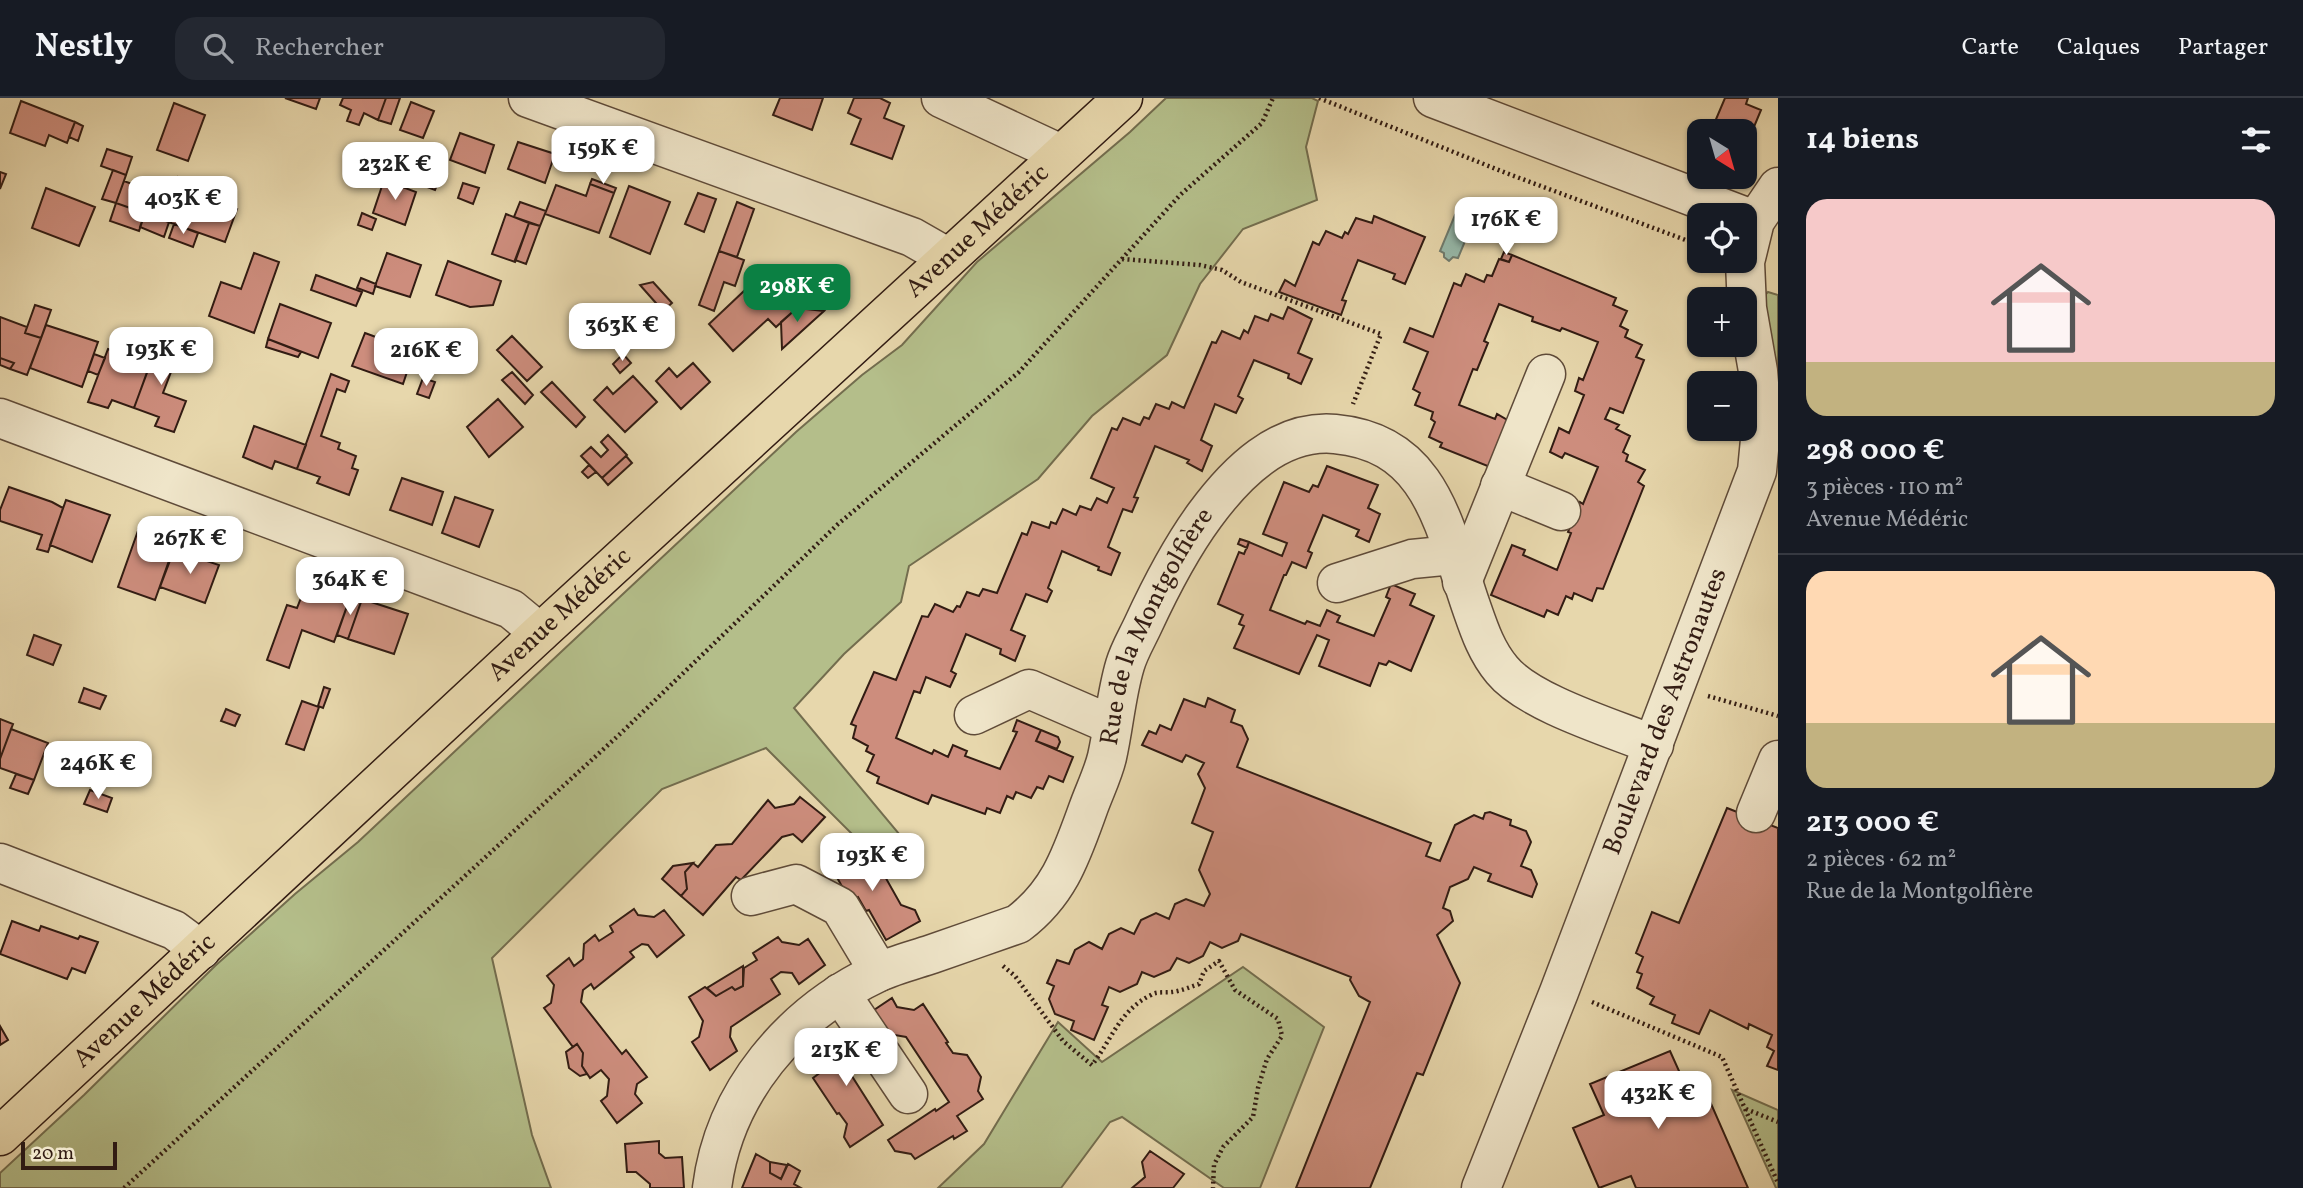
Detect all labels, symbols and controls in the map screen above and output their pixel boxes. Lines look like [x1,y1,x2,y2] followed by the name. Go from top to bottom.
[175,17,665,80] search box
[35,25,133,71] text: Nestly
[199,29,237,67] icon: search
[255,30,384,66] text: Rechercher
[1962,31,2019,65] text: Carte
[2057,31,2140,65] text: Calques
[2178,31,2268,65] text: Partager
[1687,119,1757,189] north arrow
[1687,119,1757,441] map controls
[1806,119,1919,161] text: 14 biens
[2237,121,2275,159] icon: filters
[546,126,660,186] pin: 159K €
[568,133,639,165] text: 159K €
[338,142,452,202] pin: 232K €
[358,149,432,181] text: 232K €
[898,156,1057,307] street label: Avenue Médéric
[126,176,240,236] pin: 403K €
[144,183,222,215] text: 403K €
[1449,198,1563,257] pin: 176K €
[1687,203,1757,273] button: locate
[1471,204,1541,236] text: 176K €
[1978,245,2104,371] icon: home
[740,264,854,324] pin: 298K €
[759,271,835,303] text: 298K €
[1687,287,1757,357] button: +
[565,303,679,363] pin: 363K €
[585,310,659,342] text: 363K €
[104,328,218,387] pin: 193K €
[369,328,483,388] pin: 216K €
[125,334,197,366] text: 193K €
[390,335,462,367] text: 216K €
[1687,371,1757,441] button: −
[1806,430,1945,472] text: 298 000 €
[1806,472,1963,504] text: 3 pièces · 110 m²
[1092,500,1222,748] street label: Rue de la Montgolfière
[1806,504,1968,536] text: Avenue Médéric
[133,517,247,576] pin: 267K €
[153,523,227,555] text: 267K €
[480,539,640,690] street label: Avenue Médéric
[293,558,407,617] pin: 364K €
[1595,563,1736,860] street label: Boulevard des Astronautes
[312,564,388,596] text: 364K €
[1978,617,2104,743] icon: home
[41,742,155,801] pin: 246K €
[60,748,136,780] text: 246K €
[1806,802,1939,844] text: 213 000 €
[815,834,929,893] pin: 193K €
[836,840,908,872] text: 193K €
[1806,844,1956,876] text: 2 pièces · 62 m²
[1806,876,2033,908] text: Rue de la Montgolfière
[65,925,224,1077] street label: Avenue Médéric
[789,1028,903,1088] pin: 213K €
[810,1035,882,1067] text: 213K €
[1601,1072,1715,1131] pin: 432K €
[1620,1078,1696,1110] text: 432K €
[21,1139,117,1171] scale bar
[32,1141,74,1167] text: 20 m

